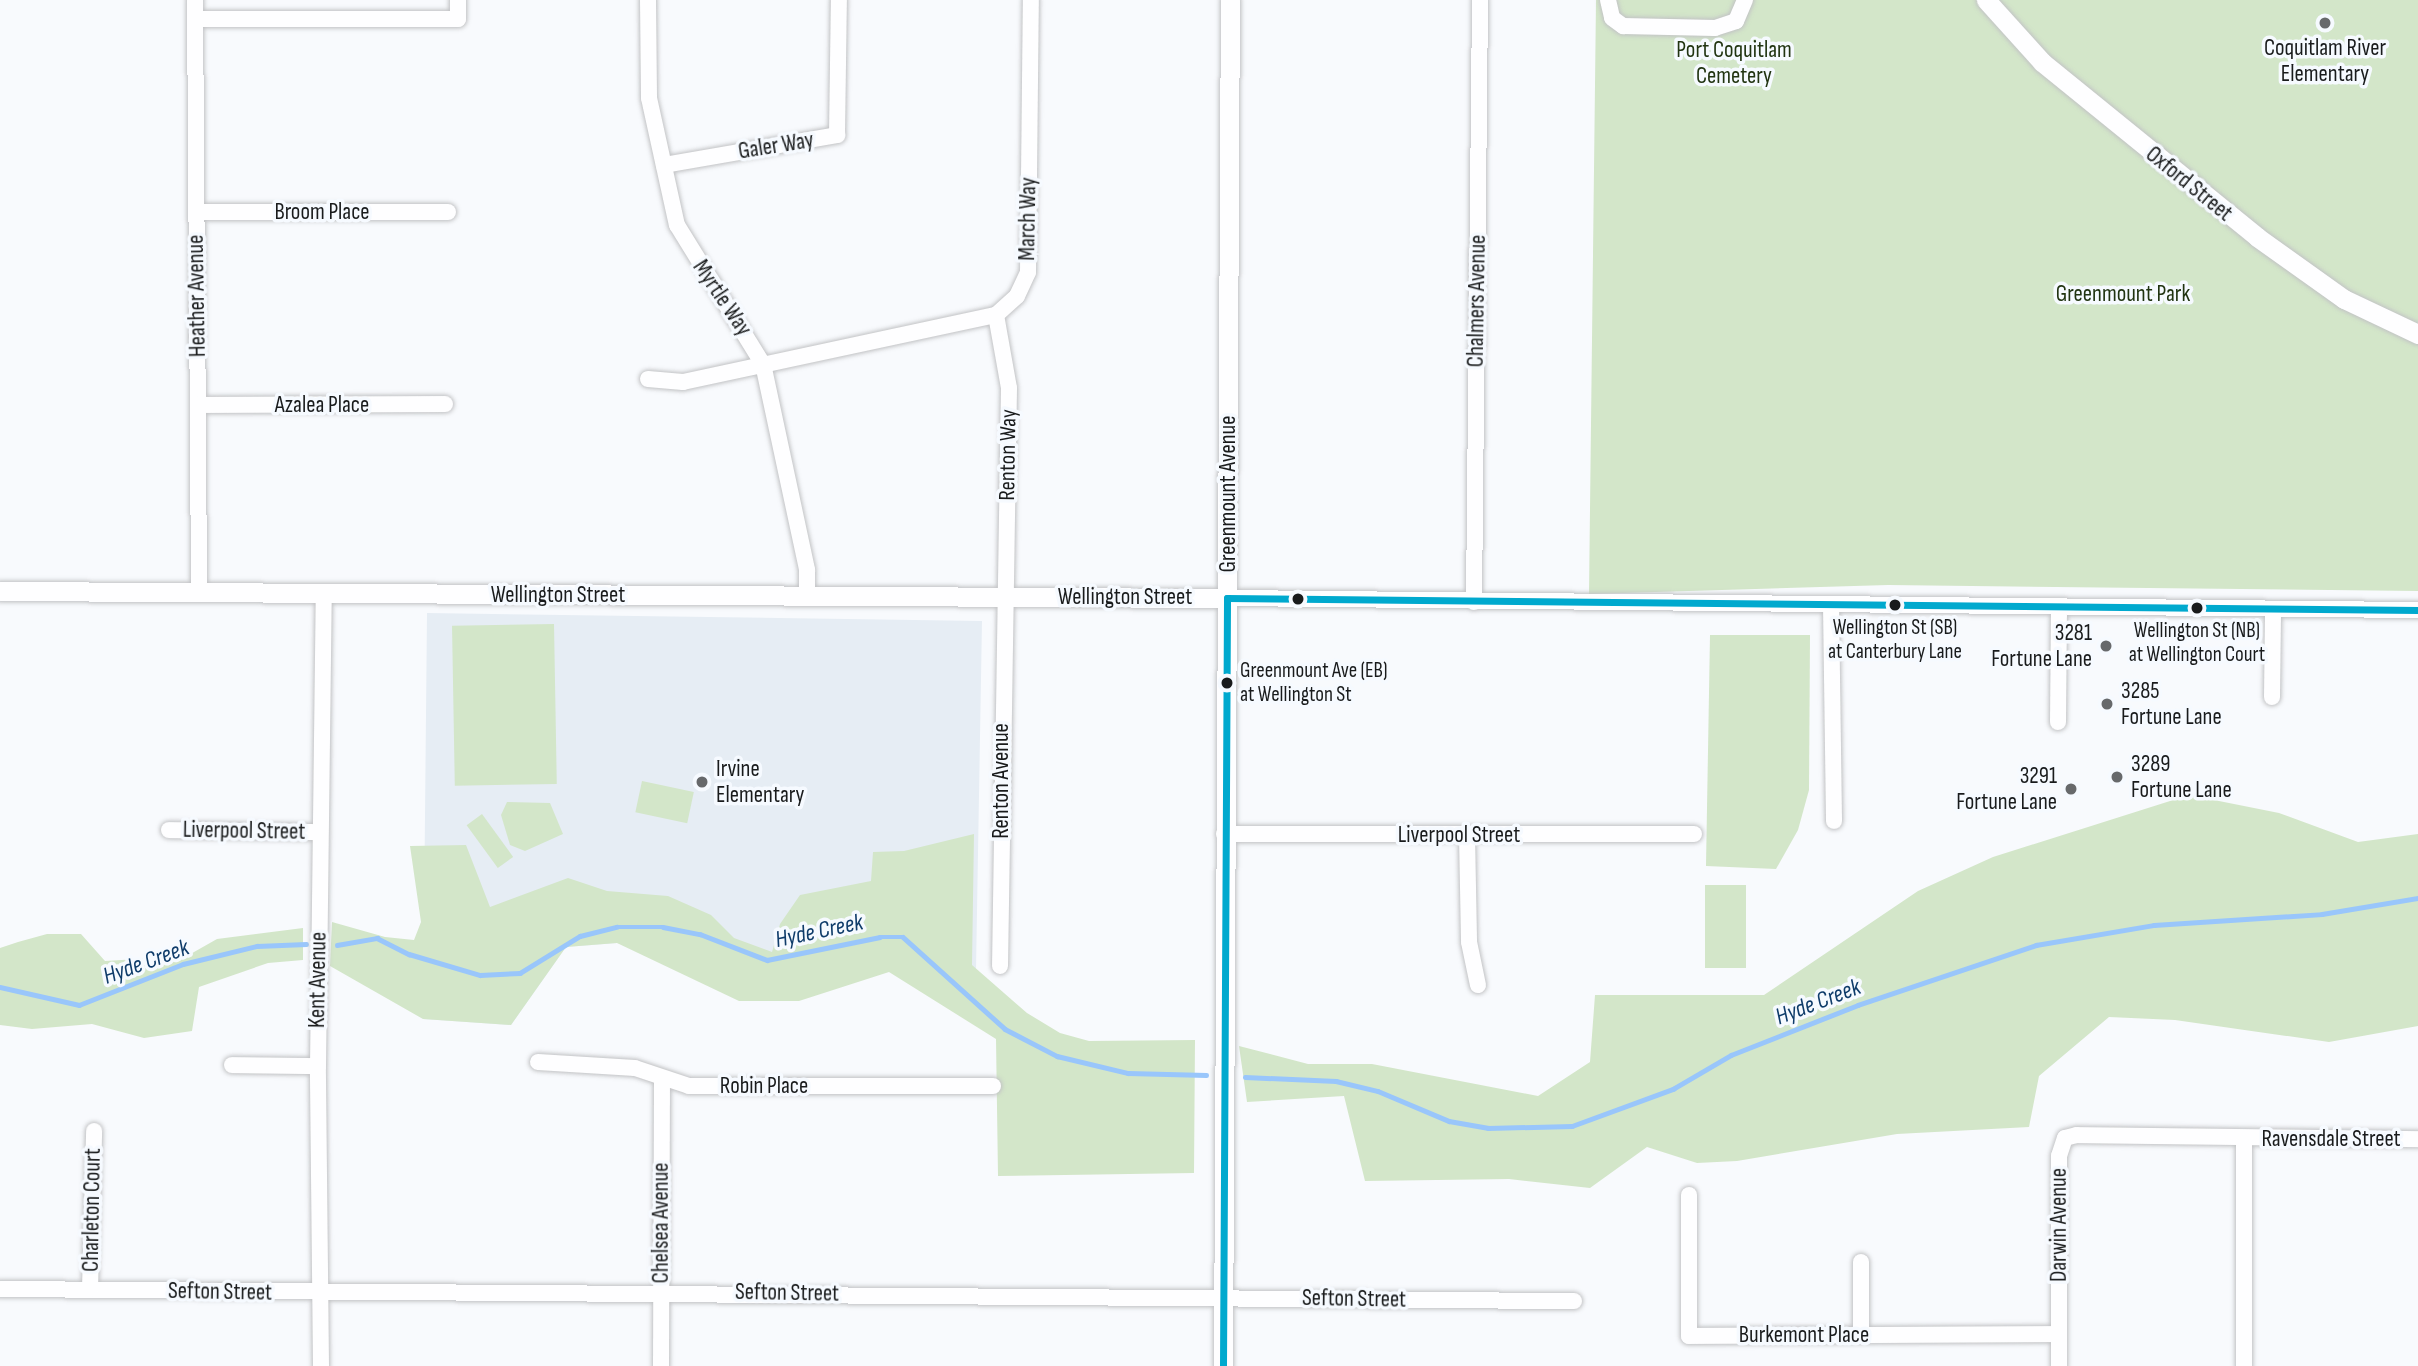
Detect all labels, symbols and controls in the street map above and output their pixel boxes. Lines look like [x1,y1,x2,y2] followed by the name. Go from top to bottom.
[2317,15,2333,31] marker: Coquitlam River Elementary
[2264,34,2386,88] place label: Coquitlam River Elementary
[1676,36,1792,90] park label: Port Coquitlam Cemetery
[736,126,816,166] street label: Galer Way
[2140,141,2238,227] street label: Oxford Street
[1013,177,1043,261] street label: March Way
[274,198,370,226] street label: Broom Place
[1462,234,1492,368] street label: Chalmers Avenue
[182,235,212,357] street label: Heather Avenue
[687,255,757,341] street label: Myrtle Way
[2056,280,2190,308] park label: Greenmount Park
[275,391,369,419] street label: Azalea Place
[993,409,1023,501] street label: Renton Way
[1214,416,1242,572] street label: Greenmount Avenue
[491,581,625,609] street label: Wellington Street
[1058,583,1192,611] street label: Wellington Street
[1291,592,1305,606] unlabelled marker
[1888,598,1902,612] marker: Wellington St (SB) at Canterbury Lane
[2190,601,2204,615] marker: Wellington St (NB) at Wellington Court
[1828,615,1962,665] place label: Wellington St (SB) at Canterbury Lane
[2129,618,2265,668] place label: Wellington St (NB) at Wellington Court
[1991,619,2092,673] place label: 3281 Fortune Lane
[2098,638,2114,654] marker: 3281 Fortune Lane
[1240,658,1388,708] place label: Greenmount Ave (EB) at Wellington St
[1220,676,1234,690] marker: Greenmount Ave (EB) at Wellington St
[2121,677,2222,731] place label: 3285 Fortune Lane
[2099,696,2115,712] marker: 3285 Fortune Lane
[987,723,1015,839] street label: Renton Avenue
[2131,750,2232,804] place label: 3289 Fortune Lane
[716,755,804,809] place label: Irvine Elementary
[1956,762,2057,816] place label: 3291 Fortune Lane
[2109,769,2125,785] marker: 3289 Fortune Lane
[694,774,710,790] marker: Irvine Elementary
[2063,781,2079,797] marker: 3291 Fortune Lane
[183,816,305,846] street label: Liverpool Street
[1398,821,1520,849] street label: Liverpool Street
[772,908,866,954] water label: Hyde Creek
[303,932,333,1028] street label: Kent Avenue
[99,933,193,991] water label: Hyde Creek
[1771,973,1865,1031] water label: Hyde Creek
[720,1072,808,1100] street label: Robin Place
[2261,1125,2401,1153] street label: Ravensdale Street
[77,1148,107,1272] street label: Charleton Court
[647,1163,675,1283] street label: Chelsea Avenue
[2045,1168,2073,1282] street label: Darwin Avenue
[168,1277,272,1307] street label: Sefton Street
[735,1278,839,1308] street label: Sefton Street
[1302,1284,1406,1314] street label: Sefton Street
[1739,1321,1869,1349] street label: Burkemont Place

